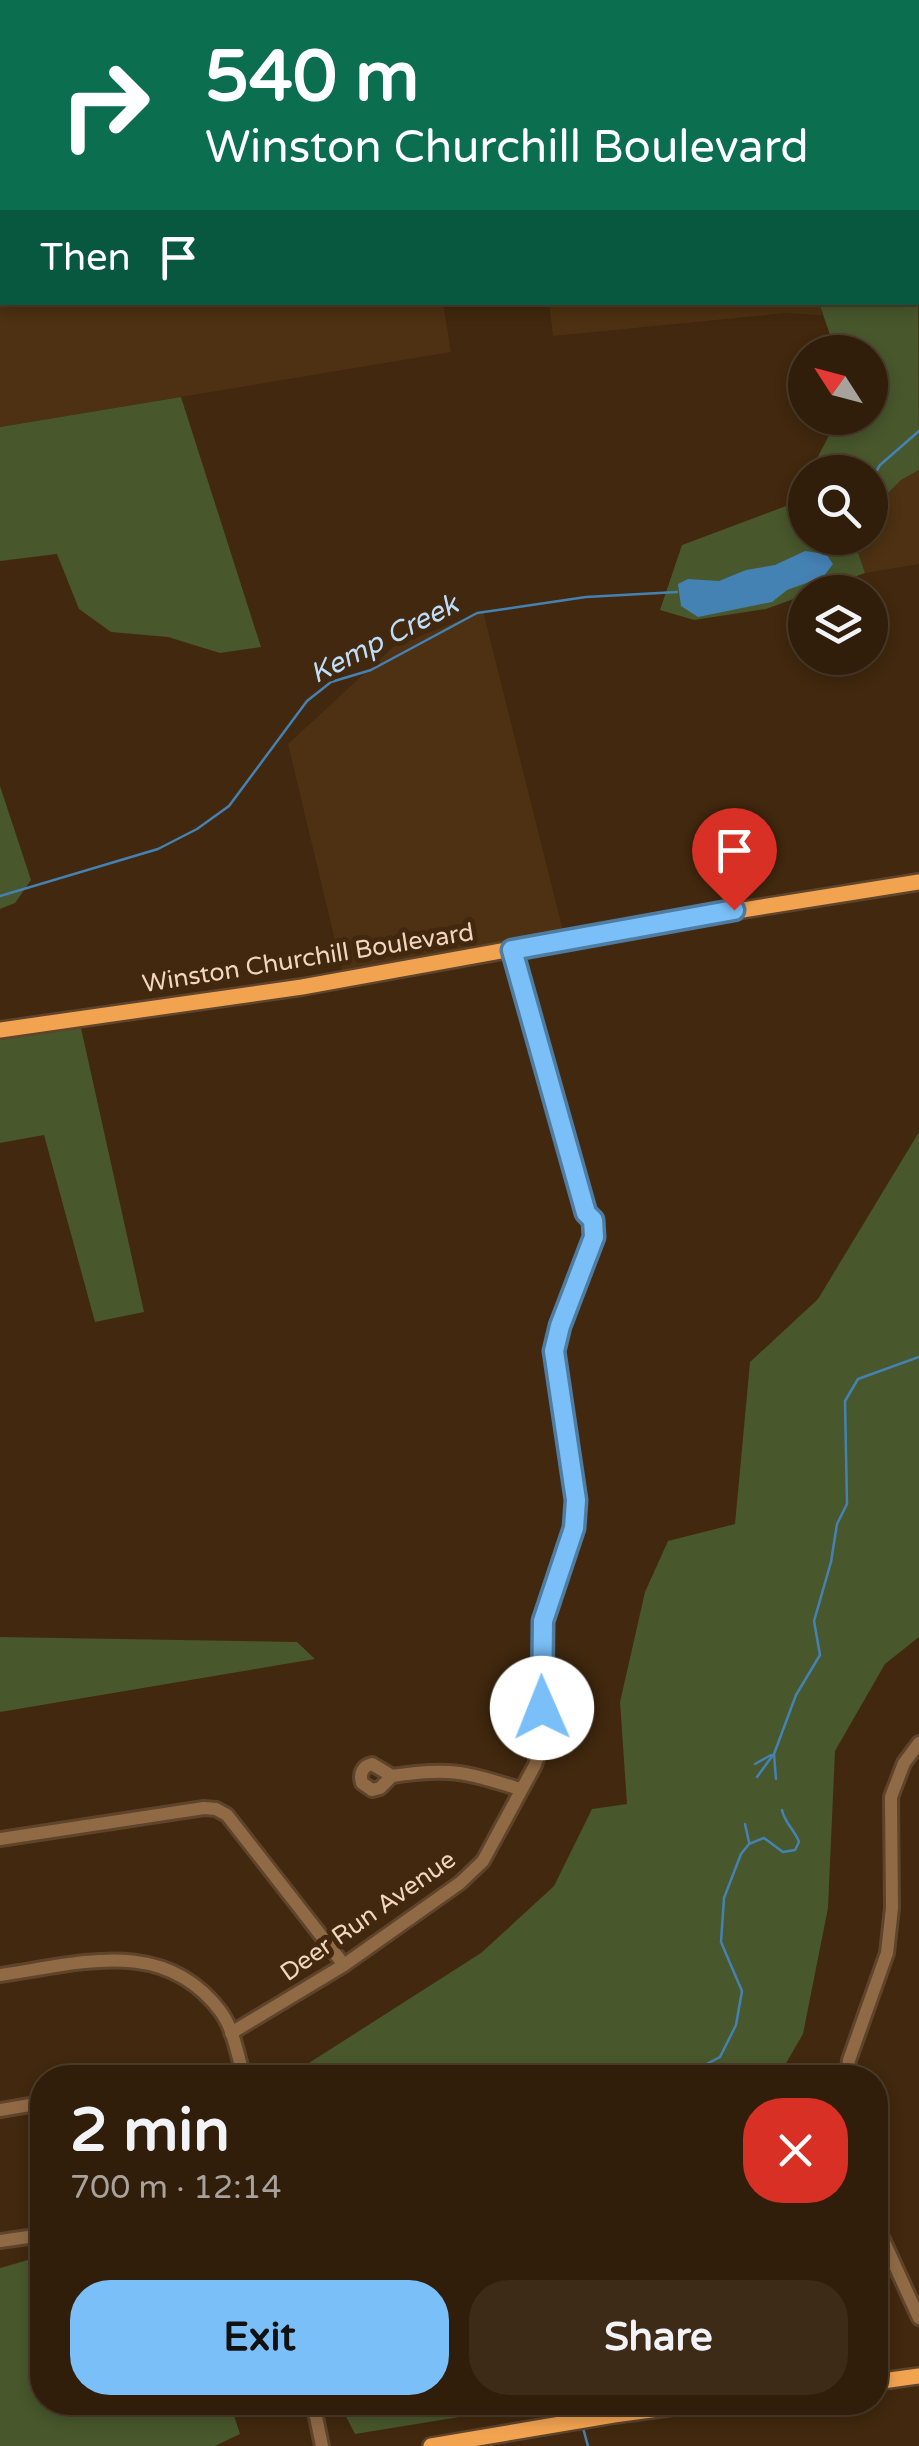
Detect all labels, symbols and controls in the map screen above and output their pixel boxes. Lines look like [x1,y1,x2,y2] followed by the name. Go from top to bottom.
[205,36,419,120] text: 540 m
[40,40,170,170] icon: right
[205,121,809,175] text: Winston Churchill Boulevard
[151,230,206,285] icon: arrive
[40,235,131,281] text: Then
[788,335,888,435] north arrow
[788,335,888,675] map controls
[788,455,888,555] button: search
[788,575,888,675] button: layers
[304,586,465,691] water label: Kemp Creek
[692,808,777,911] pin
[707,823,762,878] icon: arrive
[140,917,476,999] street label: Winston Churchill Boulevard
[490,1656,594,1760] position arrow
[275,1844,461,1988] street label: Deer Run Avenue
[70,2095,230,2167] text: 2 min
[743,2098,848,2203] button: close
[70,2169,282,2207] text: 700 m · 12:14
[70,2280,449,2395] button: Exit
[469,2280,848,2395] button: Share

